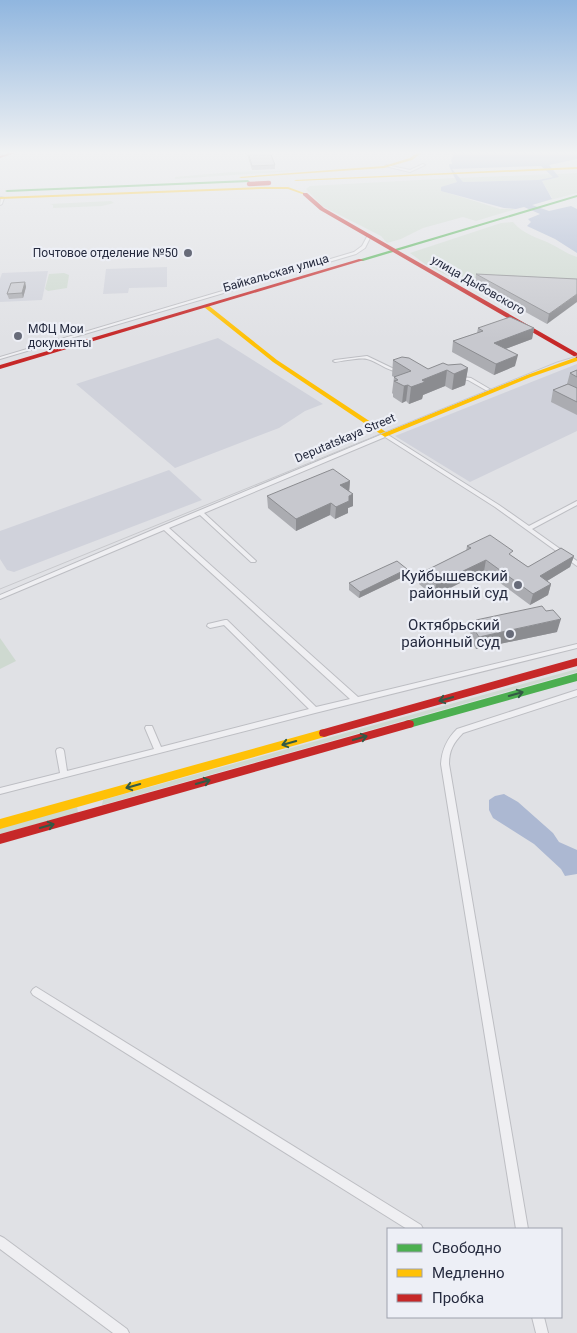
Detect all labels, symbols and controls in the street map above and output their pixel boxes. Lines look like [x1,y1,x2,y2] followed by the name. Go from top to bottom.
[33,246,178,260] place label: Почтовое отделение №50
[182,247,194,259] marker: Почтовое отделение №50
[222,251,330,295] street label: Байкальская улица
[429,252,527,318] street label: улица Дыбовского
[28,322,92,350] place label: МФЦ Мои документы
[12,330,24,342] marker: МФЦ Мои документы
[293,411,397,465] street label: Deputatskaya Street
[401,567,508,602] place label: Куйбышевский районный суд
[512,579,524,591] marker: Куйбышевский районный суд
[401,616,500,651] place label: Октябрьский районный суд
[504,628,516,640] marker: Октябрьский районный суд
[508,688,524,698] one-way arrow
[438,694,454,704] one-way arrow
[351,732,367,742] one-way arrow
[282,738,298,748] one-way arrow
[195,776,211,786] one-way arrow
[125,782,141,792] one-way arrow
[39,820,55,830] one-way arrow
[387,1228,562,1318] legend
[432,1239,501,1257] text: Свободно
[432,1264,505,1282] text: Медленно
[432,1289,484,1307] text: Пробка

